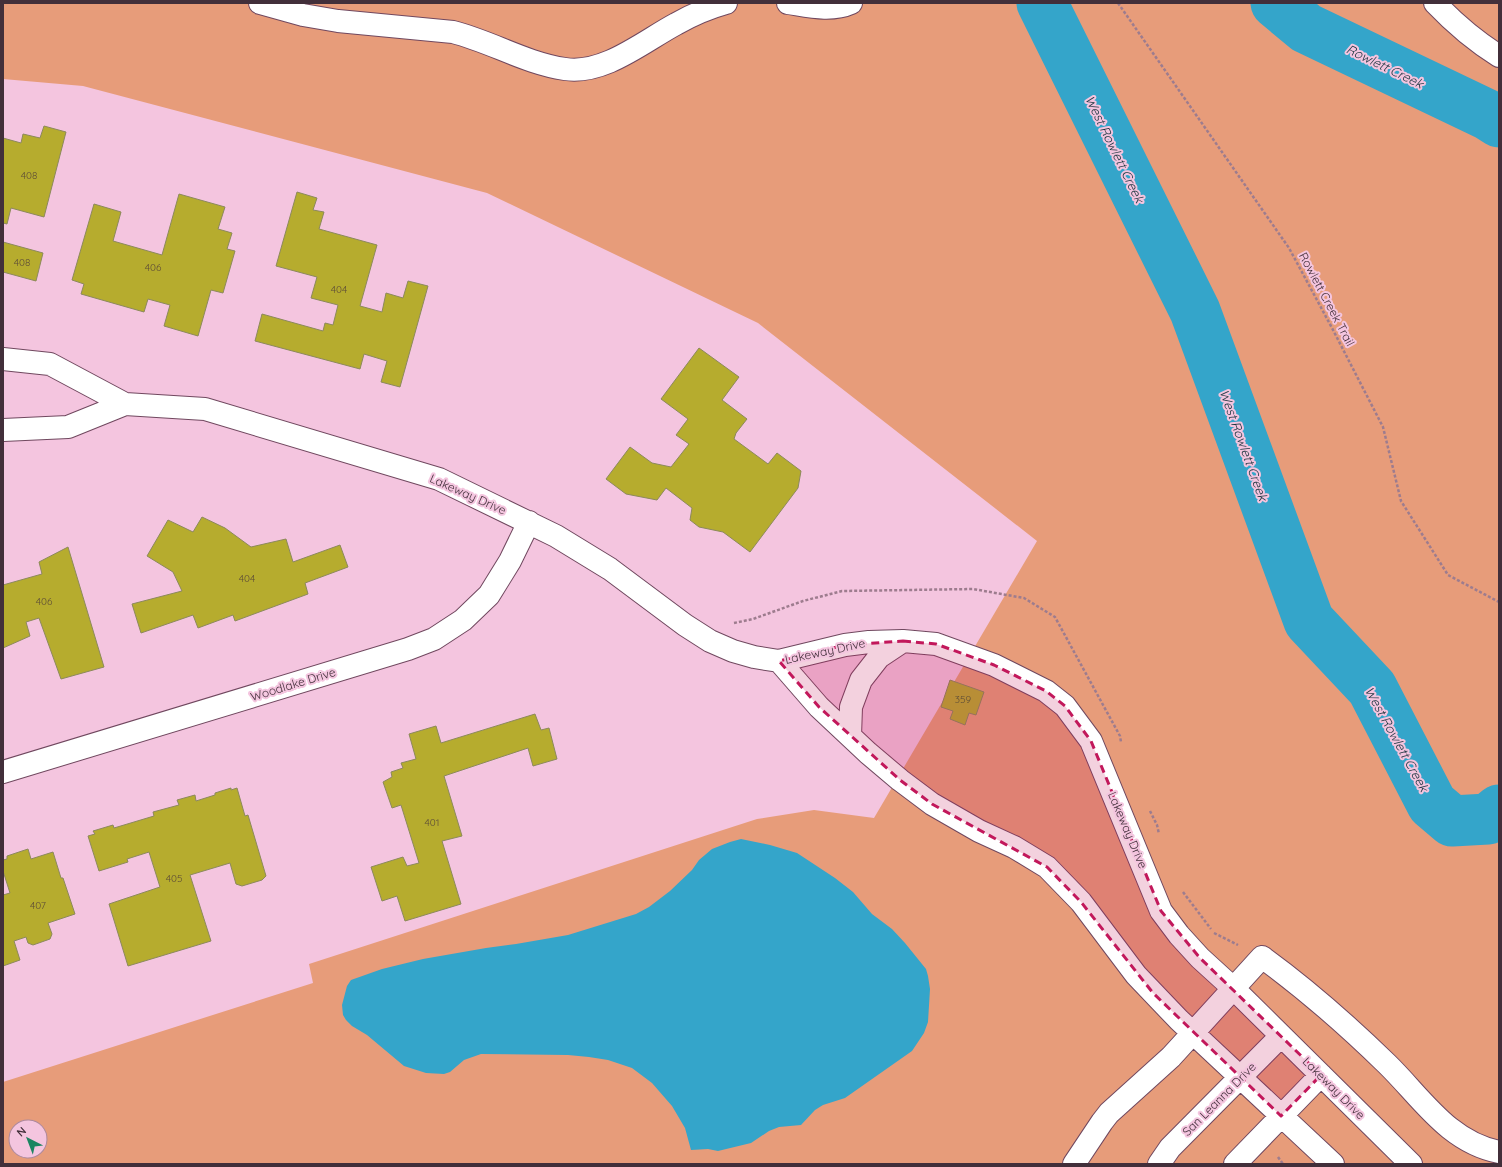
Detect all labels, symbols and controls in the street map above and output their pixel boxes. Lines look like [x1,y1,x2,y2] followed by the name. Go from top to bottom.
[1344,40,1427,92] water label: Rowlett Creek
[1082,93,1148,206] water label: West Rowlett Creek
[21,169,37,182] house number: 408
[1296,250,1358,348] street label: Rowlett Creek Trail
[14,256,30,269] house number: 408
[145,261,162,274] house number: 406
[331,283,347,296] house number: 404
[1216,387,1272,504] water label: West Rowlett Creek
[428,470,509,518] street label: Lakeway Drive
[239,572,255,585] house number: 404
[36,595,53,608] house number: 406
[783,635,867,667] street label: Lakeway Drive
[249,664,338,704] street label: Woodlake Drive
[1362,684,1433,795] water label: West Rowlett Creek
[955,693,972,706] house number: 359
[1105,789,1151,871] street label: Lakeway Drive
[425,816,439,829] house number: 401
[166,872,182,885] house number: 405
[30,899,46,912] house number: 407
[1300,1054,1368,1122] street label: Lakeway Drive
[1179,1059,1259,1139] street label: San Leanna Drive
[8,1119,48,1159] north arrow
[14,1124,29,1139] text: N

